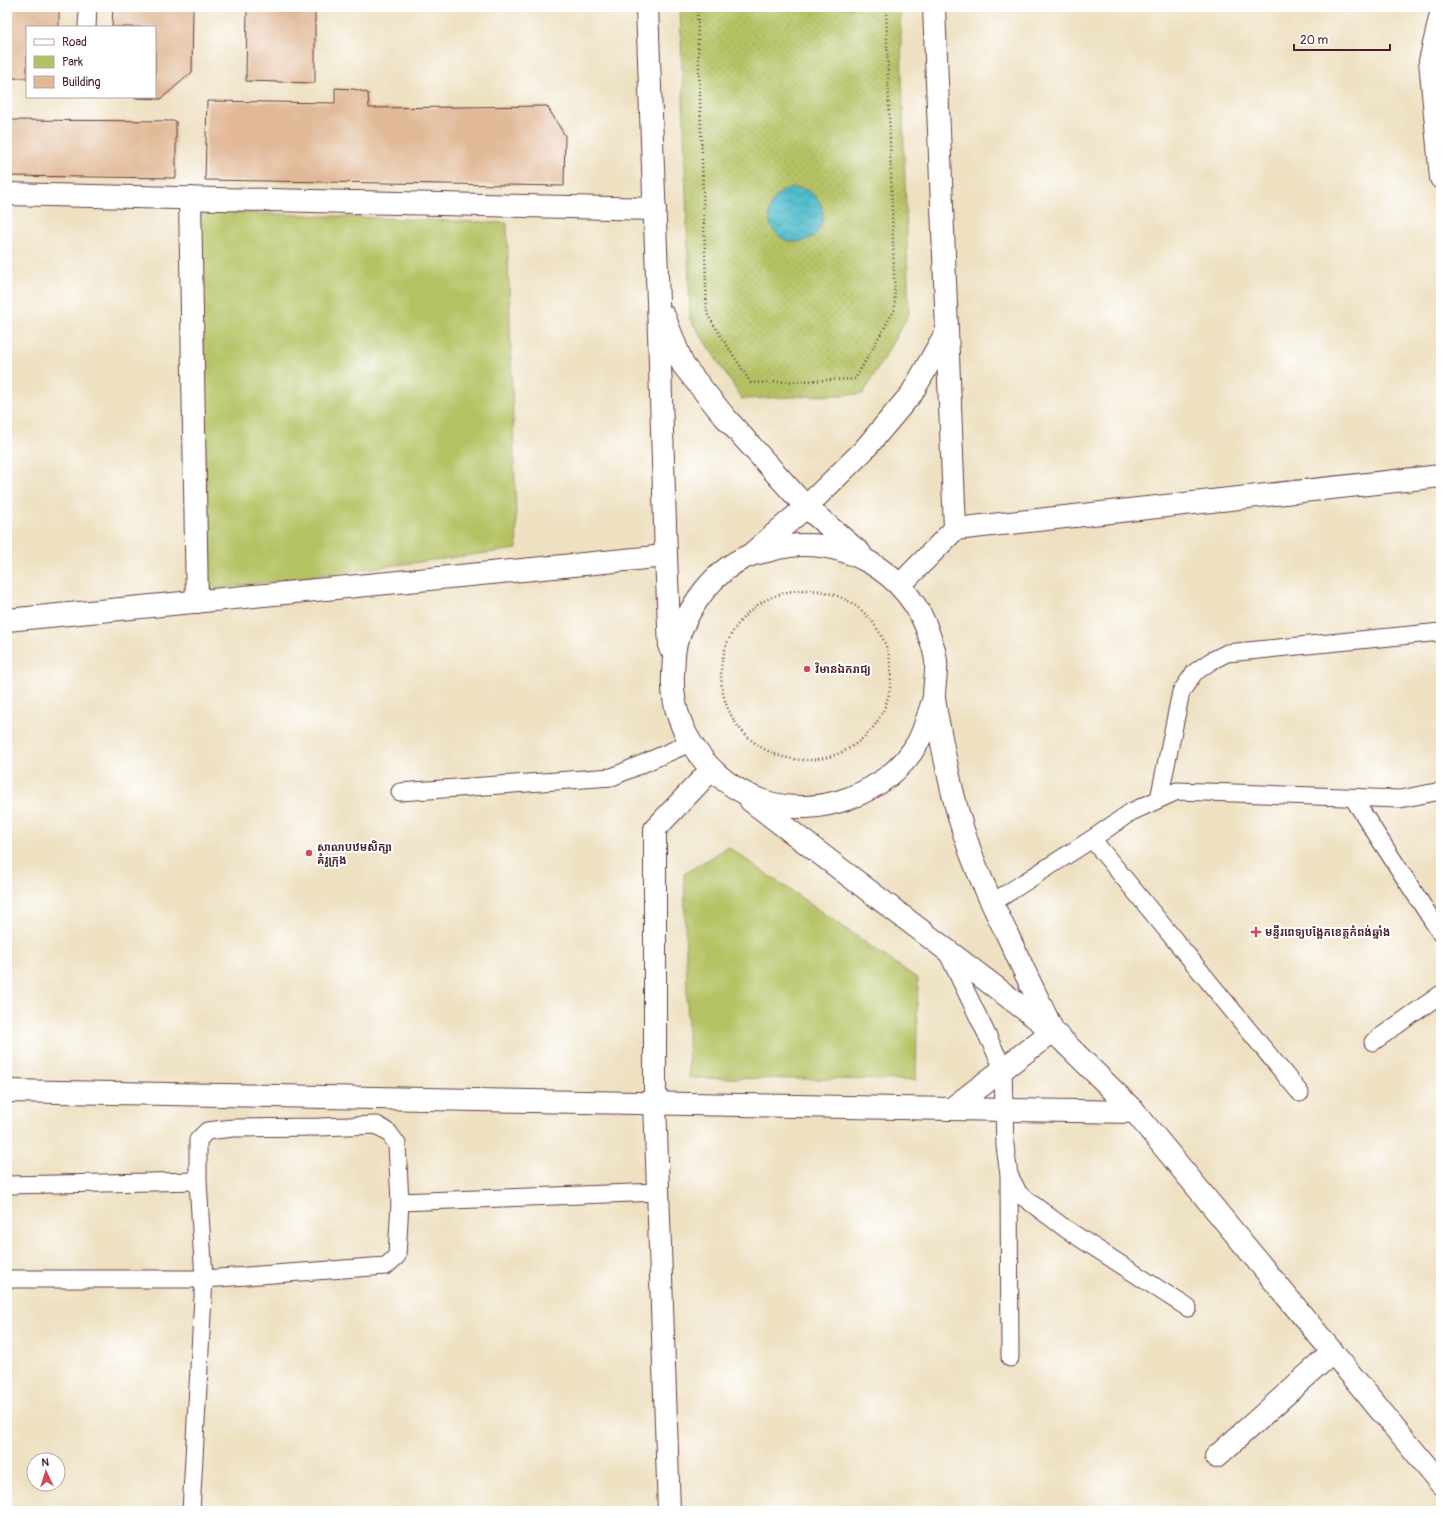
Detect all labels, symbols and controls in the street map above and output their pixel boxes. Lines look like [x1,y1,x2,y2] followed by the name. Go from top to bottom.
[26,26,156,98] legend
[1294,26,1390,52] scale bar
[1300,33,1329,48] text: 20 m
[62,35,87,50] text: Road
[62,55,83,70] text: Park
[62,75,101,90] text: Building
[815,662,871,676] place label: វិមានឯករាជ្យ
[802,664,812,674] marker: វិមានឯករាជ្យ
[317,840,392,867] place label: សាលាបឋមសិក្សា គំរូក្រុង
[304,848,314,858] marker: សាលាបឋមសិក្សា គំរូក្រុង
[1265,924,1390,939] place label: មន្ទីរពេទ្យបង្អែកខេត្តកំពង់ឆ្នាំង
[1250,926,1262,938] marker: មន្ទីរពេទ្យបង្អែកខេត្តកំពង់ឆ្នាំង
[26,1452,66,1492] north arrow
[41,1456,50,1469] text: N

